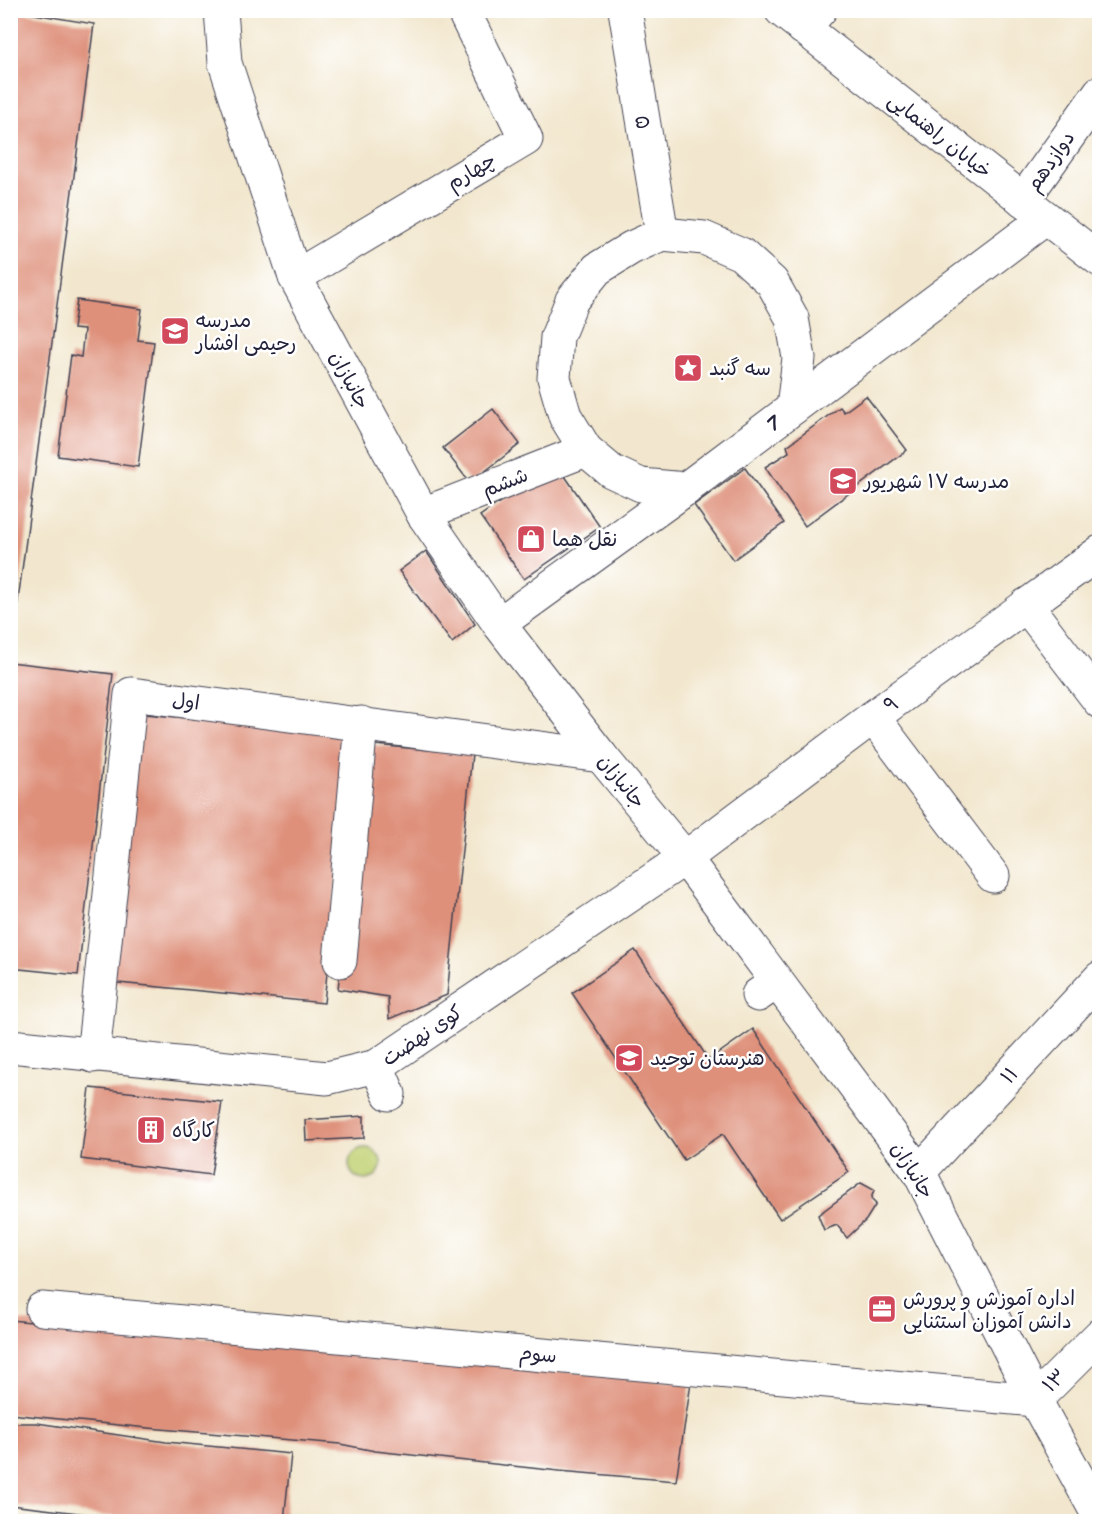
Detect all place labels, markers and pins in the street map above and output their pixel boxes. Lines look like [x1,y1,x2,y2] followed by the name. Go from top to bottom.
[194,303,296,361] place label: مدرسه رحیمی افشار
[159,315,191,347] school or university icon: مدرسه رحیمی افشار
[709,351,771,386] place label: سه گنبد
[672,352,704,384] place icon: سه گنبد
[862,464,1009,499] place label: مدرسه ۱۷ شهریور
[827,465,859,497] school or university icon: مدرسه ۱۷ شهریور
[552,522,617,557] place label: نقل هما
[515,523,547,555] shop icon: نقل هما
[650,1041,765,1076] place label: هنرستان توحید
[613,1042,645,1074] school or university icon: هنرستان توحید
[172,1113,215,1148] place label: کارگاه
[135,1114,167,1146] building icon: کارگاه
[903,1281,1075,1339] place label: اداره آموزش و پرورش دانش آموزان استثنایی
[866,1293,898,1325] office icon: اداره آموزش و پرورش دانش آموزان استثنایی

